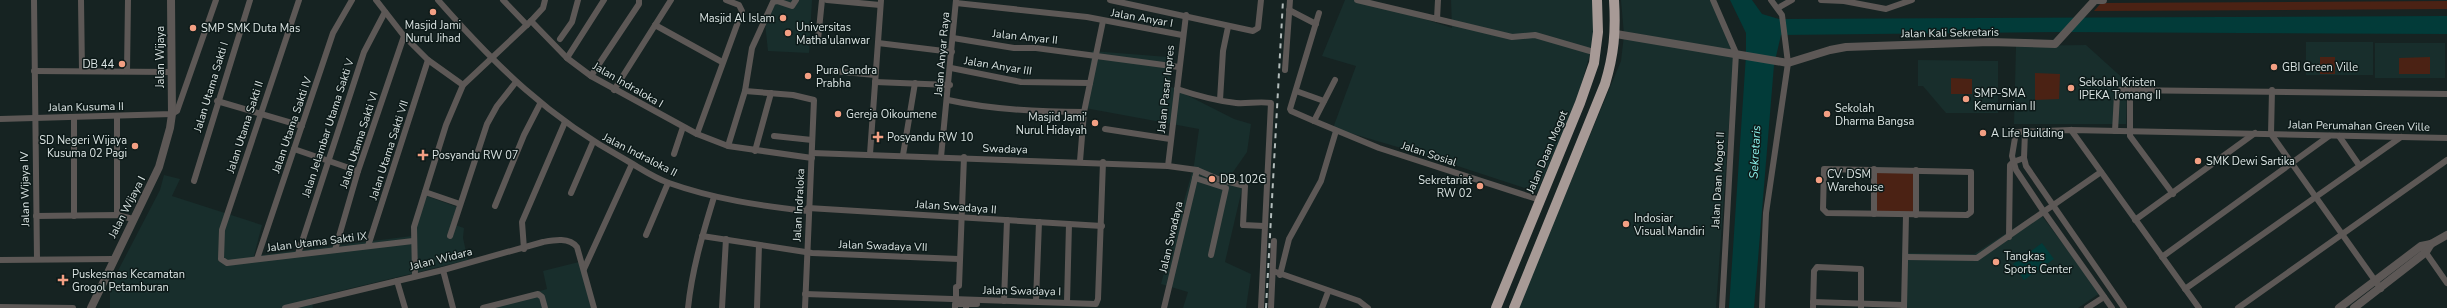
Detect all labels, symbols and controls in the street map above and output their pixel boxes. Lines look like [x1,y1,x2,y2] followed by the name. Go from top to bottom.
[1109,5,1174,31] street label: Jalan Anyar I
[428,7,438,17] marker: Masjid Jami Nurul Jihad
[699,11,775,26] place label: Masjid Al Islam
[931,11,953,98] street label: Jalan Anyar Raya
[778,13,788,23] marker: Masjid Al Islam
[405,18,461,46] place label: Masjid Jami Nurul Jihad
[796,20,870,48] place label: Universitas Matha'ulanwar
[201,21,300,36] place label: SMP SMK Duta Mas
[188,23,198,33] marker: SMP SMK Duta Mas
[1900,25,1999,41] street label: Jalan Kali Sekretaris
[153,26,168,89] street label: Jalan Wijaya
[991,26,1058,48] street label: Jalan Anyar II
[783,28,793,38] marker: Universitas Matha'ulanwar
[190,40,232,135] street label: Jalan Utama Sakti I
[1154,44,1178,135] street label: Jalan Pasar Inpres
[962,53,1033,79] street label: Jalan Anyar III
[298,56,358,200] street label: Jalan Jelambar Utama Sakti V
[82,57,114,72] place label: DB 44
[589,58,666,111] street label: Jalan Indraloka I
[117,59,127,69] marker: DB 44
[2282,60,2358,75] place label: GBI Green Ville
[2269,62,2279,72] marker: GBI Green Ville
[816,63,877,91] place label: Pura Candra Prabha
[803,71,813,81] marker: Pura Candra Prabha
[268,74,316,176] street label: Jalan Utama Sakti IV
[2079,75,2161,103] place label: Sekolah Kristen IPEKA Tomang II
[223,79,267,176] street label: Jalan Utama Sakti II
[2066,83,2076,93] marker: Sekolah Kristen IPEKA Tomang II
[1974,86,2035,114] place label: SMP-SMA Kemurnian II
[336,90,382,191] street label: Jalan Utama Sakti VI
[1961,94,1971,104] marker: SMP-SMA Kemurnian II
[366,98,412,203] street label: Jalan Utama Sakti VII
[47,99,124,115] street label: Jalan Kusuma II
[1835,101,1915,129] place label: Sekolah Dharma Bangsa
[846,107,937,122] place label: Gereja Oikoumene
[1522,108,1571,197] street label: Jalan Daan Mogot
[833,109,843,119] marker: Gereja Oikoumene
[1822,109,1832,119] marker: Sekolah Dharma Bangsa
[1016,110,1087,138] place label: Masjid Jami' Nurul Hidayah
[2287,117,2430,135] street label: Jalan Perumahan Green Ville
[1090,118,1100,128] marker: Masjid Jami' Nurul Hidayah
[1746,125,1764,179] water label: Sekretaris
[1991,126,2064,141] place label: A Life Building
[1978,128,1988,138] marker: A Life Building
[599,129,680,180] street label: Jalan Indraloka II
[887,130,974,145] place label: Posyandu RW 10
[872,131,884,143] marker: Posyandu RW 10
[1708,131,1728,230] street label: Jalan Daan Mogot II
[39,133,127,161] place label: SD Negeri Wijaya Kusuma 02 Pagi
[1398,138,1459,170] street label: Jalan Sosial
[130,141,140,151] marker: SD Negeri Wijaya Kusuma 02 Pagi
[982,141,1028,157] street label: Swadaya
[432,148,518,163] place label: Posyandu RW 07
[417,149,429,161] marker: Posyandu RW 07
[17,151,33,228] street label: Jalan Wijaya IV
[2206,154,2295,169] place label: SMK Dewi Sartika
[2193,156,2203,166] marker: SMK Dewi Sartika
[1827,167,1884,195] place label: CV. DSM Warehouse
[790,168,808,243] street label: Jalan Indraloka
[1220,172,1266,187] place label: DB 102G
[105,173,149,241] street label: Jalan Wijaya I
[1418,173,1472,201] place label: Sekretariat RW 02
[1207,174,1217,184] marker: DB 102G
[1814,175,1824,185] marker: CV. DSM Warehouse
[1475,181,1485,191] marker: Sekretariat RW 02
[914,197,997,217] street label: Jalan Swadaya II
[1155,200,1187,275] street label: Jalan Swadaya
[1633,211,1704,239] place label: Indosiar Visual Mandiri
[1621,219,1631,229] marker: Indosiar Visual Mandiri
[265,228,369,256] street label: Jalan Utama Sakti IX
[837,237,928,255] street label: Jalan Swadaya VII
[407,244,474,274] street label: Jalan Widara
[2004,249,2072,277] place label: Tangkas Sports Center
[1991,257,2001,267] marker: Tangkas Sports Center
[72,267,185,295] place label: Puskesmas Kecamatan Grogol Petamburan
[57,274,69,286] marker: Puskesmas Kecamatan Grogol Petamburan
[982,283,1061,299] street label: Jalan Swadaya I

